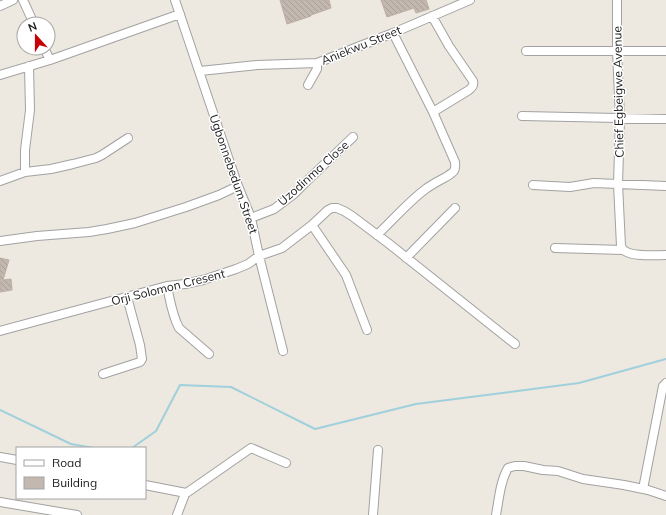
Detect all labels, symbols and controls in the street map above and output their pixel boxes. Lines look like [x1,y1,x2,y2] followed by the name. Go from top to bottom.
[16,16,56,56] north arrow
[26,19,39,35] text: N
[319,22,403,68] street label: Aniekwu Street
[609,26,627,158] street label: Chief Egbeigwe Avenue
[207,112,261,236] street label: Ugbonnebedum Street
[275,137,351,209] street label: Uzodinma Close
[110,266,226,308] street label: Orji Solomon Cresent
[16,447,146,499] legend
[52,455,81,470] text: Road
[52,475,97,490] text: Building

